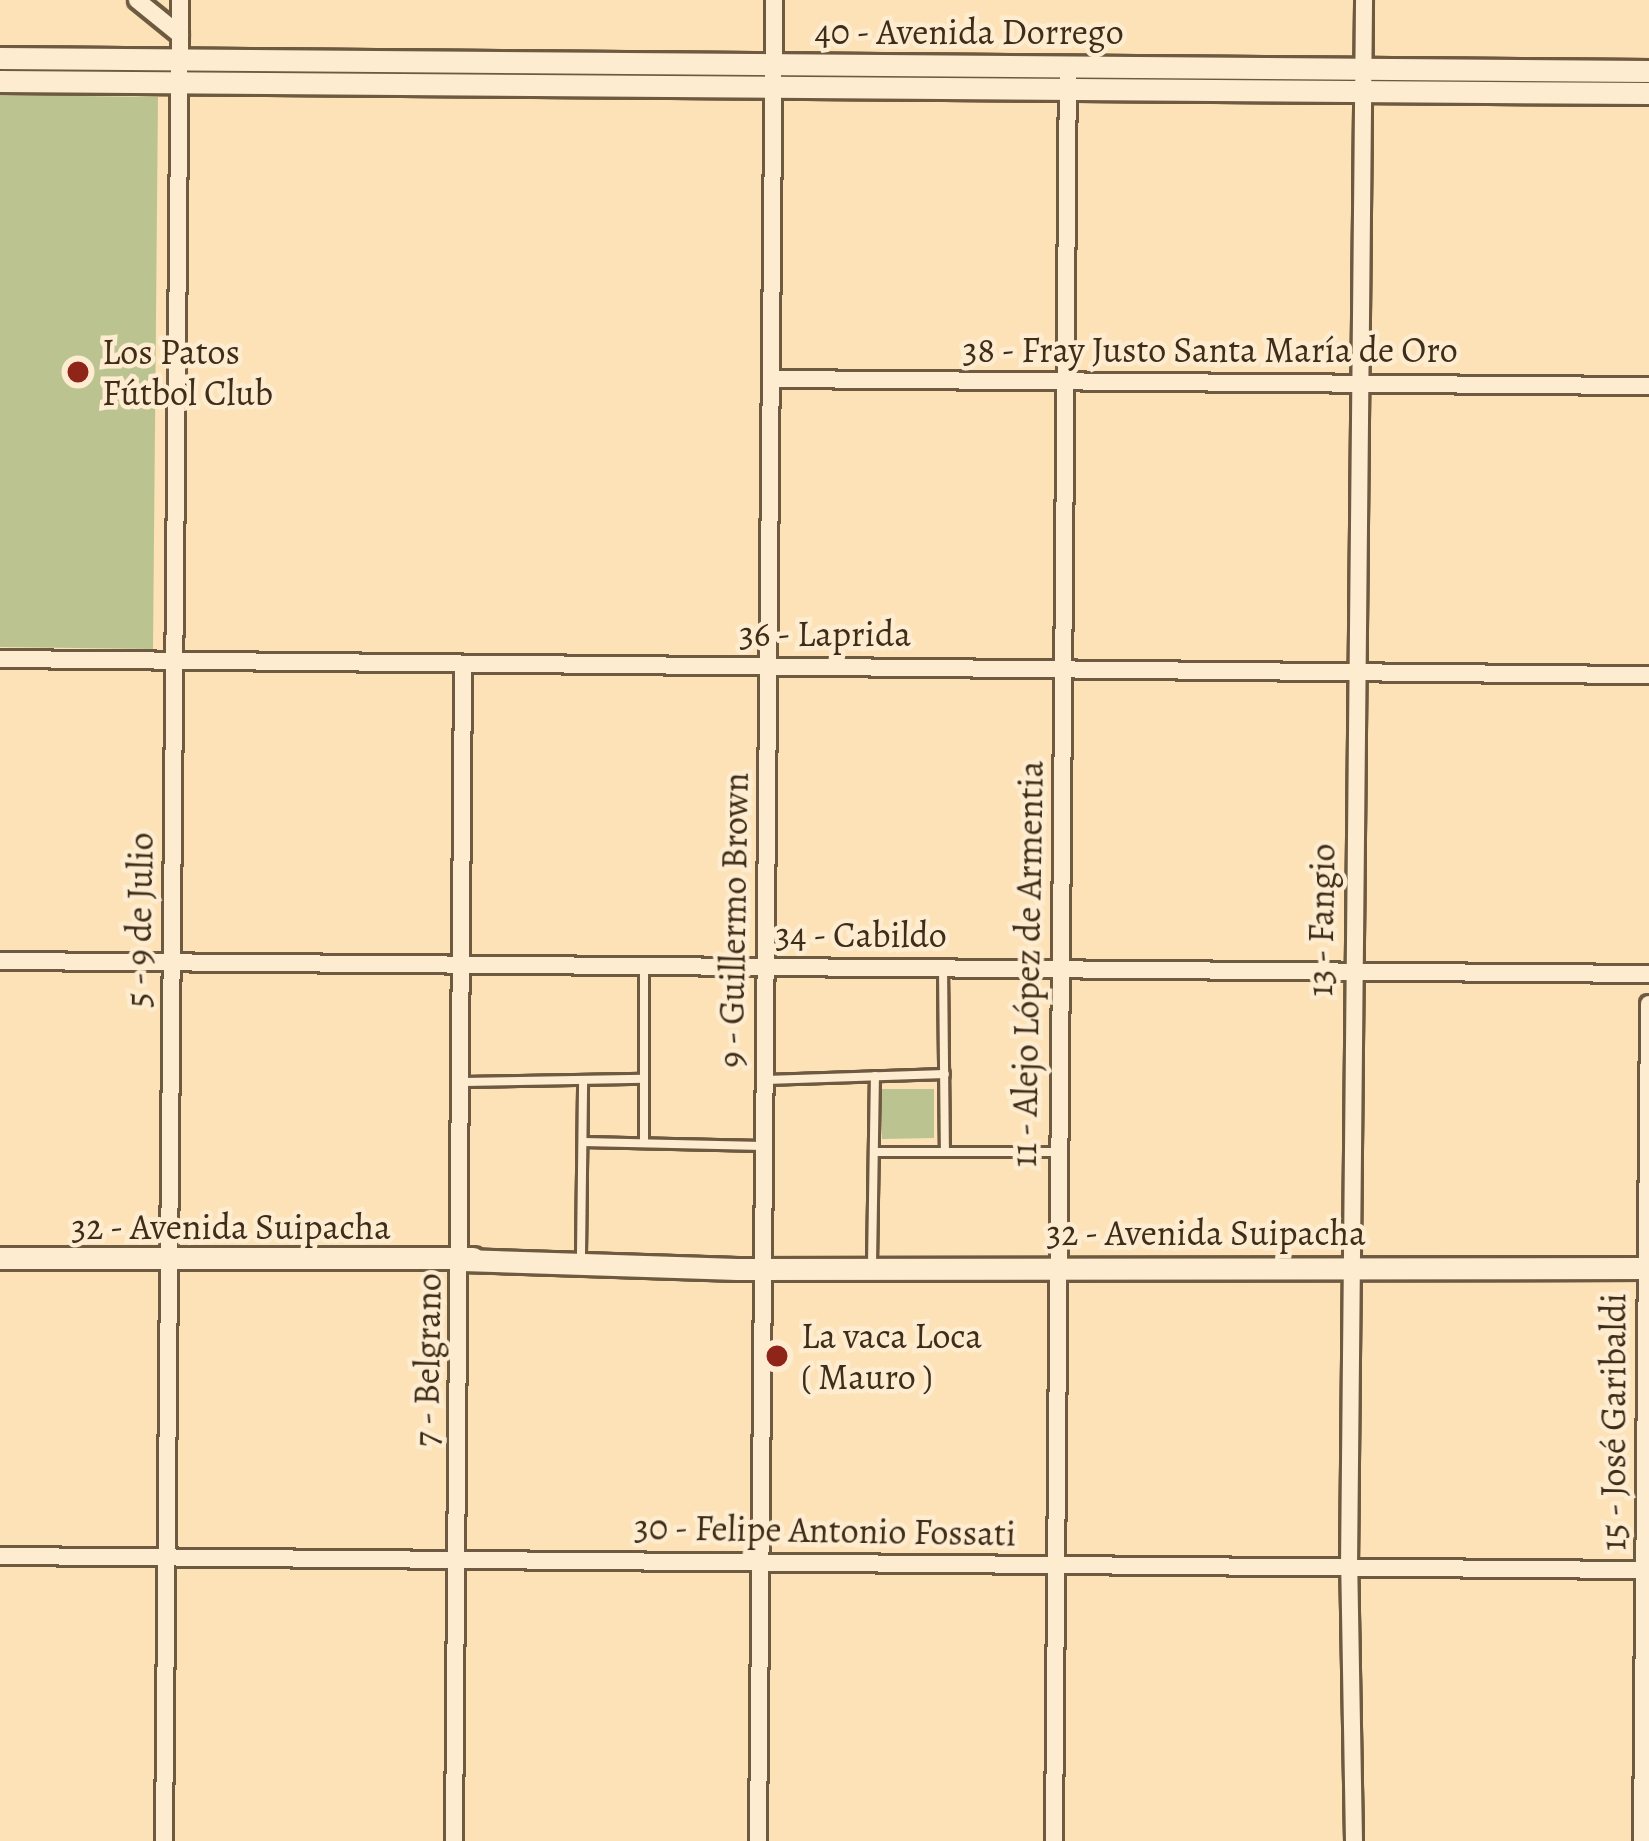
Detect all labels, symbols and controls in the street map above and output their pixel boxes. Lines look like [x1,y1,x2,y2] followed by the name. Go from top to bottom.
[814,10,1124,54] street label: 40 - Avenida Dorrego
[962,328,1458,372] street label: 38 - Fray Justo Santa María de Oro
[102,329,273,414] place label: Los Patos Fútbol Club
[65,359,91,385] marker: Los Patos Fútbol Club
[738,612,912,656] street label: 36 - Laprida
[1002,760,1052,1168] street label: 11 - Alejo López de Armentia
[709,771,757,1069] street label: 9 - Guillermo Brown
[116,831,162,1009] street label: 5 - 9 de Julio
[1298,842,1344,998] street label: 13 - Fangio
[774,913,948,957] street label: 34 - Cabildo
[71,1205,391,1249] street label: 32 - Avenida Suipacha
[1046,1211,1366,1255] street label: 32 - Avenida Suipacha
[404,1272,450,1448] street label: 7 - Belgrano
[1591,1292,1635,1552] street label: 15 - José Garibaldi
[801,1313,982,1398] place label: La vaca Loca ( Mauro )
[764,1343,790,1369] marker: La vaca Loca ( Mauro )
[633,1505,1017,1555] street label: 30 - Felipe Antonio Fossati

